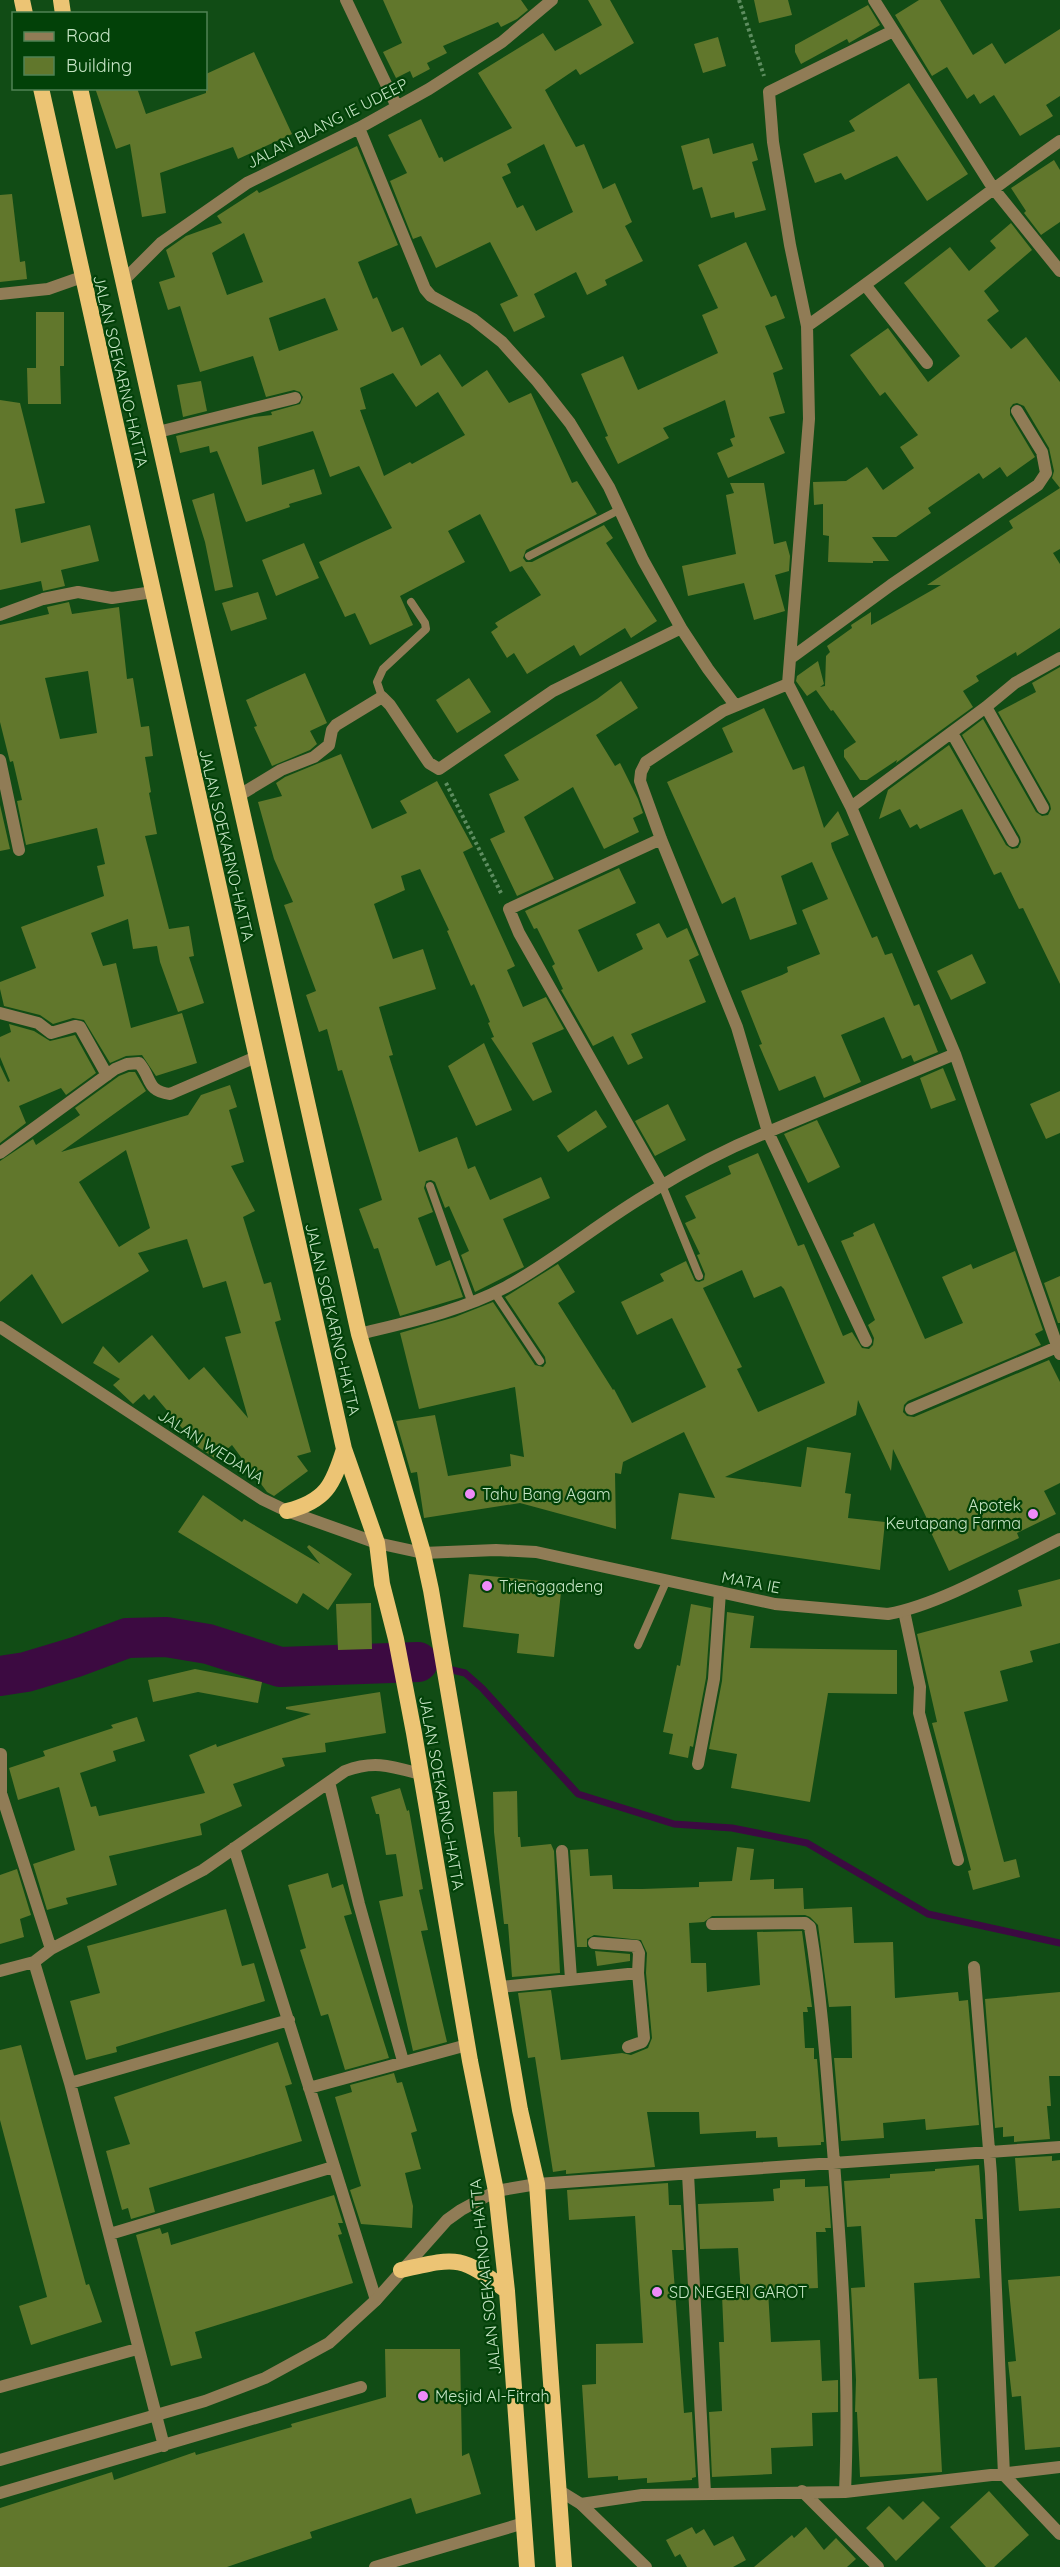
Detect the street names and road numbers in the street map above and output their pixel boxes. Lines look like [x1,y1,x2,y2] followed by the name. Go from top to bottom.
[243,74,411,172] street label: JALAN BLANG IE UDEEP
[89,273,153,469] street label: JALAN SOEKARNO-HATTA
[195,747,259,943] street label: JALAN SOEKARNO-HATTA
[301,1221,365,1417] street label: JALAN SOEKARNO-HATTA
[154,1404,268,1488] street label: JALAN WEDANA
[720,1567,782,1597] street label: MATA IE
[415,1694,469,1892] street label: JALAN SOEKARNO-HATTA
[465,2178,505,2376] street label: JALAN SOEKARNO-HATTA

